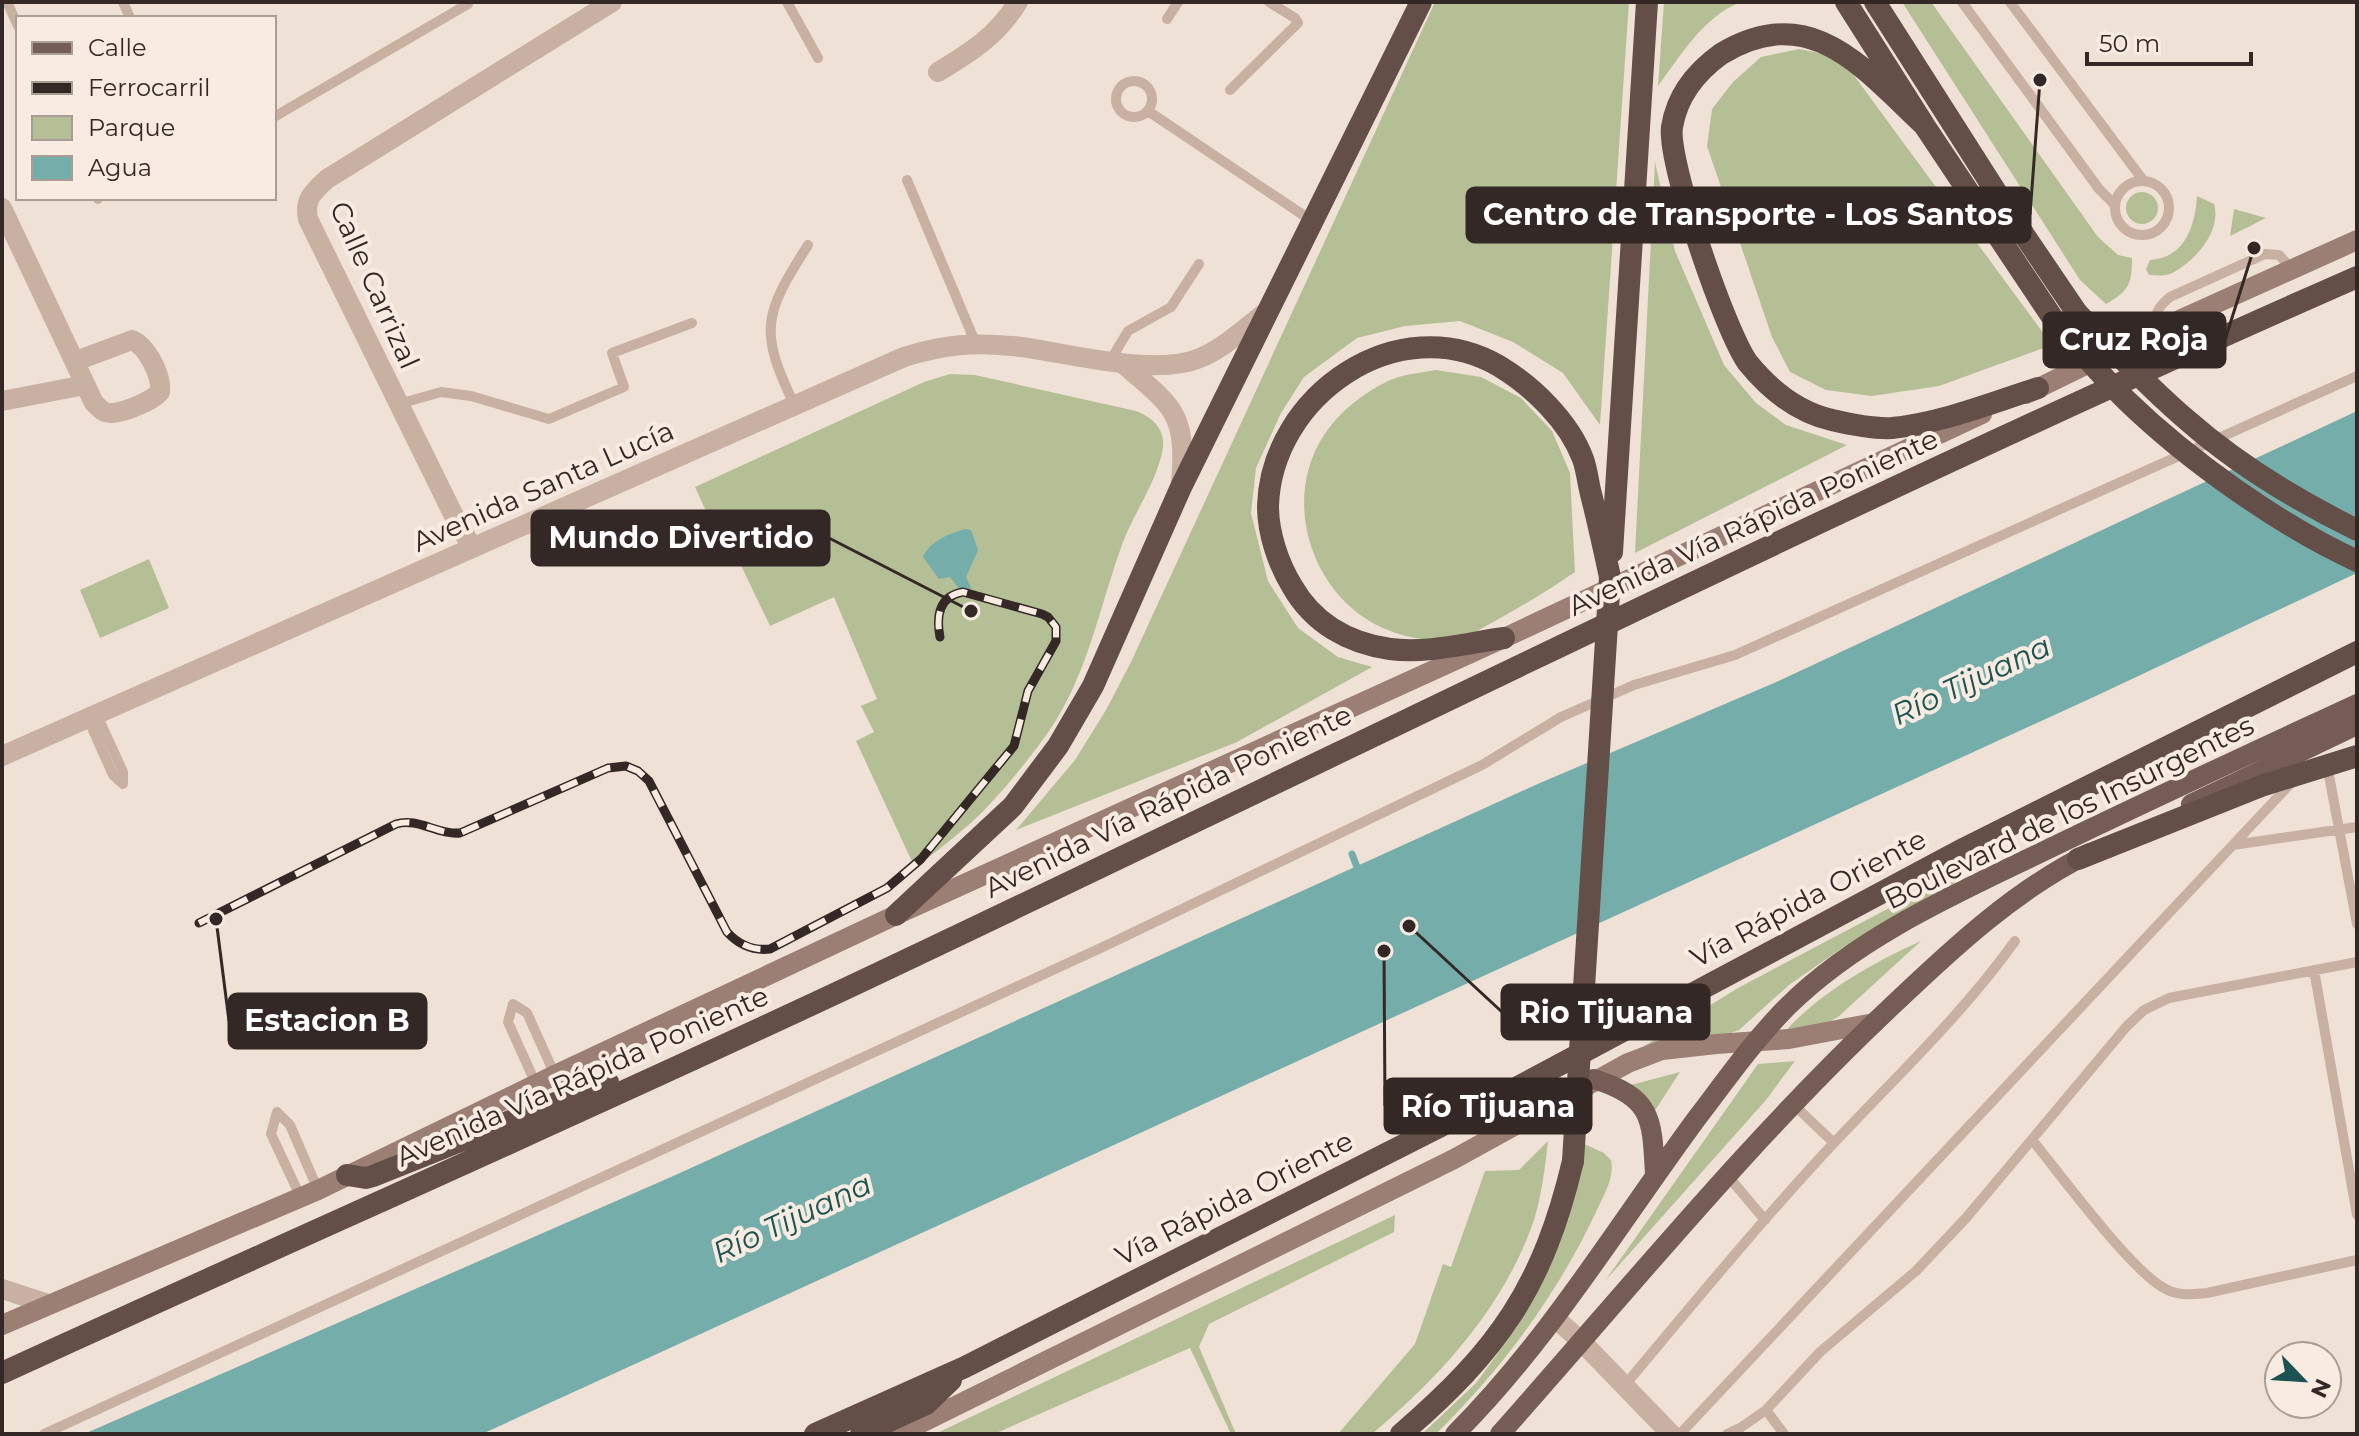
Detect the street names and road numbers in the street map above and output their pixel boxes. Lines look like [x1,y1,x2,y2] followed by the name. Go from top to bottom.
[323,196,427,374] street label: Calle Carrizal
[407,413,679,559] street label: Avenida Santa Lucía
[1563,421,1943,623] street label: Avenida Vía Rápida Poniente
[979,697,1357,905] street label: Avenida Vía Rápida Poniente
[1879,708,2259,916] street label: Boulevard de los Insurgentes
[1684,821,1932,975] street label: Vía Rápida Oriente
[391,978,773,1174] street label: Avenida Vía Rápida Poniente
[1110,1123,1358,1273] street label: Vía Rápida Oriente

